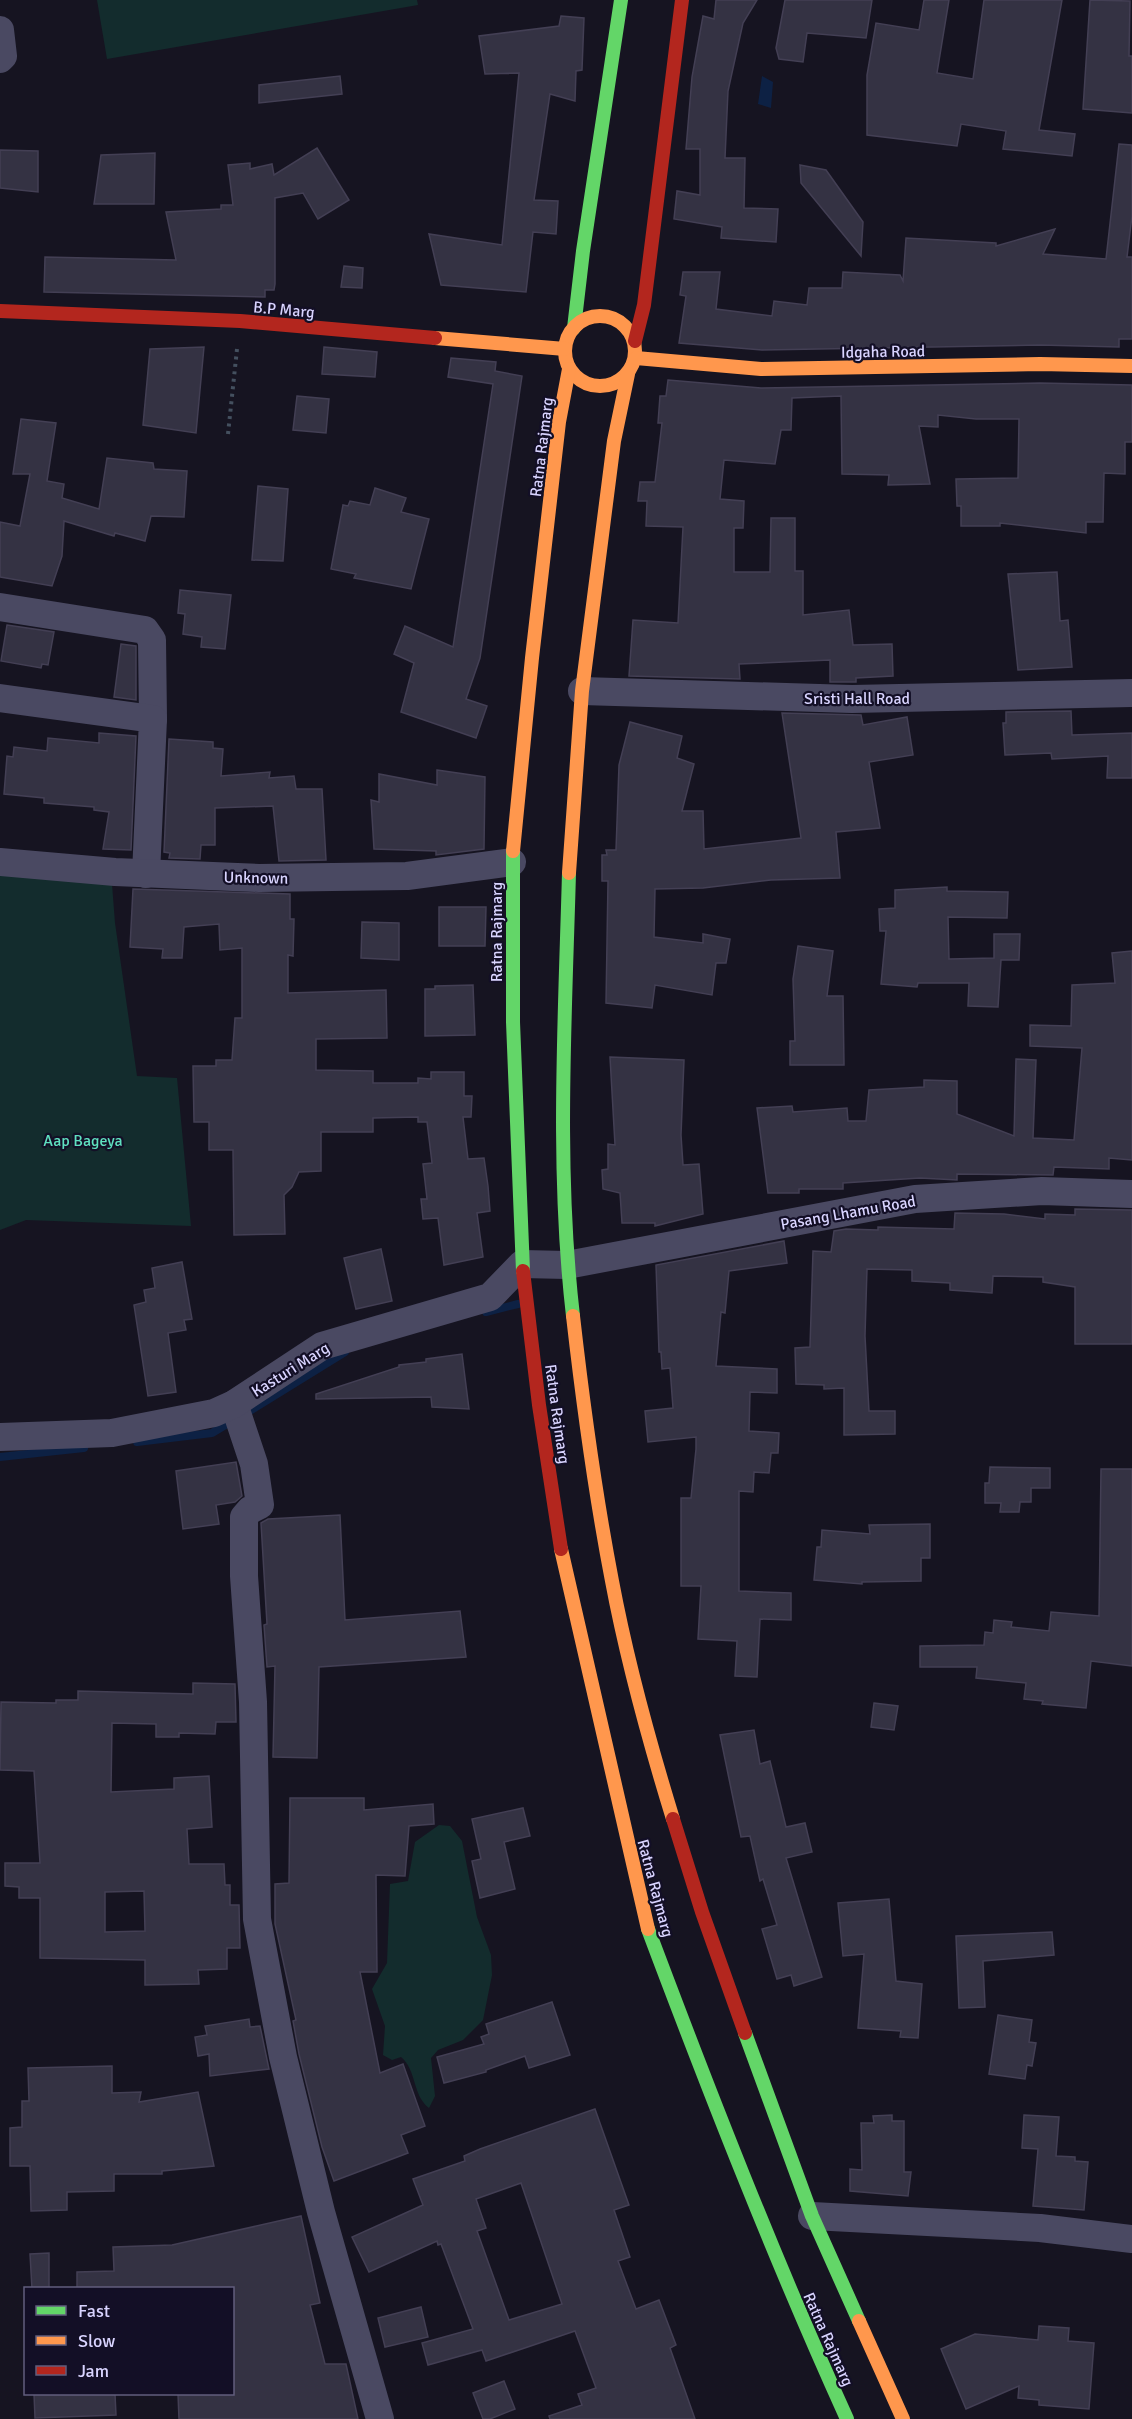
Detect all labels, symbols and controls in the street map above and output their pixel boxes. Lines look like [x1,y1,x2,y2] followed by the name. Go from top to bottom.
[252,297,316,323] street label: B.P Marg
[841,341,925,363] street label: Idgaha Road
[526,396,558,498] street label: Ratna Rajmarg
[804,689,910,709] street label: Sristi Hall Road
[223,867,288,889] street label: Unknown
[487,882,507,982] street label: Ratna Rajmarg
[43,1131,123,1151] park label: Aap Bageya
[779,1191,917,1235] street label: Pasang Lhamu Road
[248,1338,333,1402] street label: Kasturi Marg
[540,1363,574,1465] street label: Ratna Rajmarg
[632,1837,678,1939] street label: Ratna Rajmarg
[24,2287,234,2395] legend
[799,2289,858,2389] street label: Ratna Rajmarg
[78,2300,110,2322] text: Fast
[78,2330,115,2352] text: Slow
[78,2360,109,2382] text: Jam

